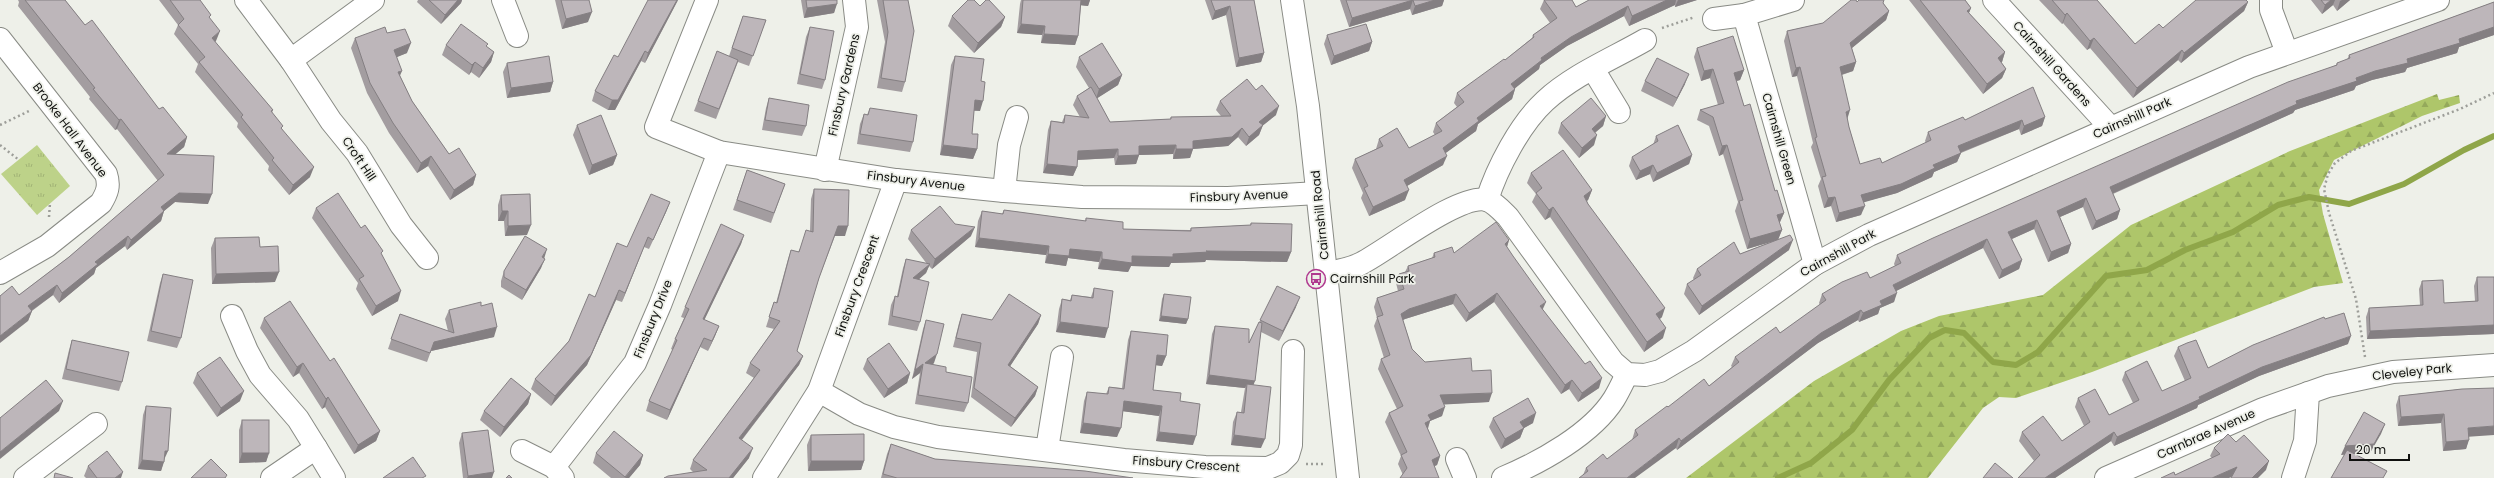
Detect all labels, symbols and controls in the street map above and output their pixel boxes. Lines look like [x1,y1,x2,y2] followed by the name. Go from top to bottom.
[2009,17,2095,110] street label: Cairnshill Gardens
[823,32,864,138] street label: Finsbury Gardens
[29,79,112,181] street label: Brooke Hall Avenue
[1758,91,1801,187] street label: Cairnshill Green
[2090,92,2174,142] street label: Cairnshill Park
[338,133,380,184] street label: Croft Hill
[866,166,966,195] street label: Finsbury Avenue
[1306,170,1333,261] street label: Cairnshill Road
[1190,185,1288,206] street label: Finsbury Avenue
[1797,224,1879,280] street label: Cairnshill Park
[830,232,883,339] street label: Finsbury Crescent
[1305,268,1327,290] bus stop icon: Cairnshill Park
[1330,270,1415,287] place label: Cairnshill Park
[629,277,676,361] street label: Finsbury Drive
[2371,359,2453,384] street label: Cleveley Park
[2154,404,2258,463] street label: Carnbrae Avenue
[2350,436,2409,462] scale bar
[2356,441,2386,458] text: 20 m
[1132,451,1240,476] street label: Finsbury Crescent

